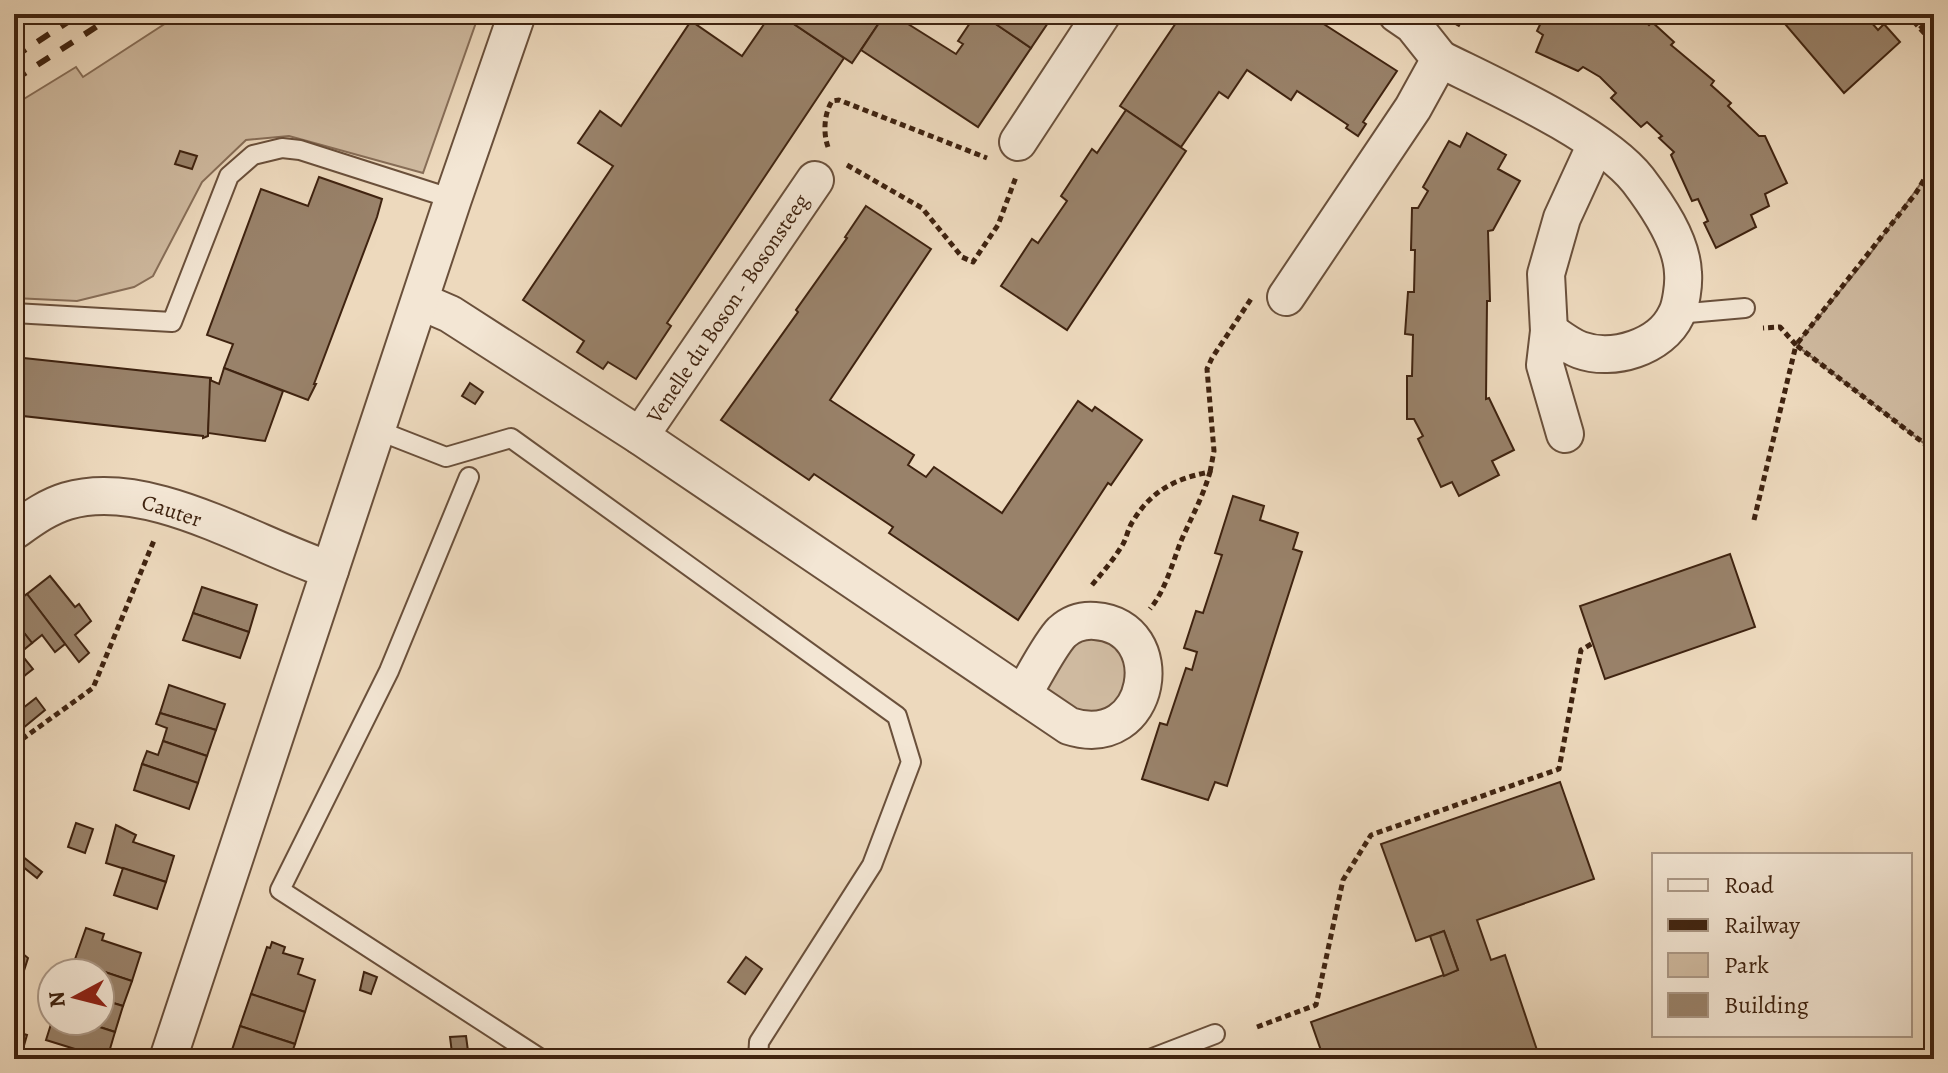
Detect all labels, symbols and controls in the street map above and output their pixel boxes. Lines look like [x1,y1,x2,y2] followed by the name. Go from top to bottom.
[639,188,816,430] street label: Venelle du Boson - Bosonsteeg
[138,487,206,535] street label: Cauter
[1652,853,1912,1037] legend
[1724,869,1774,901] text: Road
[1724,909,1800,941] text: Railway
[1724,949,1769,981] text: Park
[36,957,116,1037] north arrow
[1724,989,1809,1021] text: Building
[41,990,73,1009] text: N

